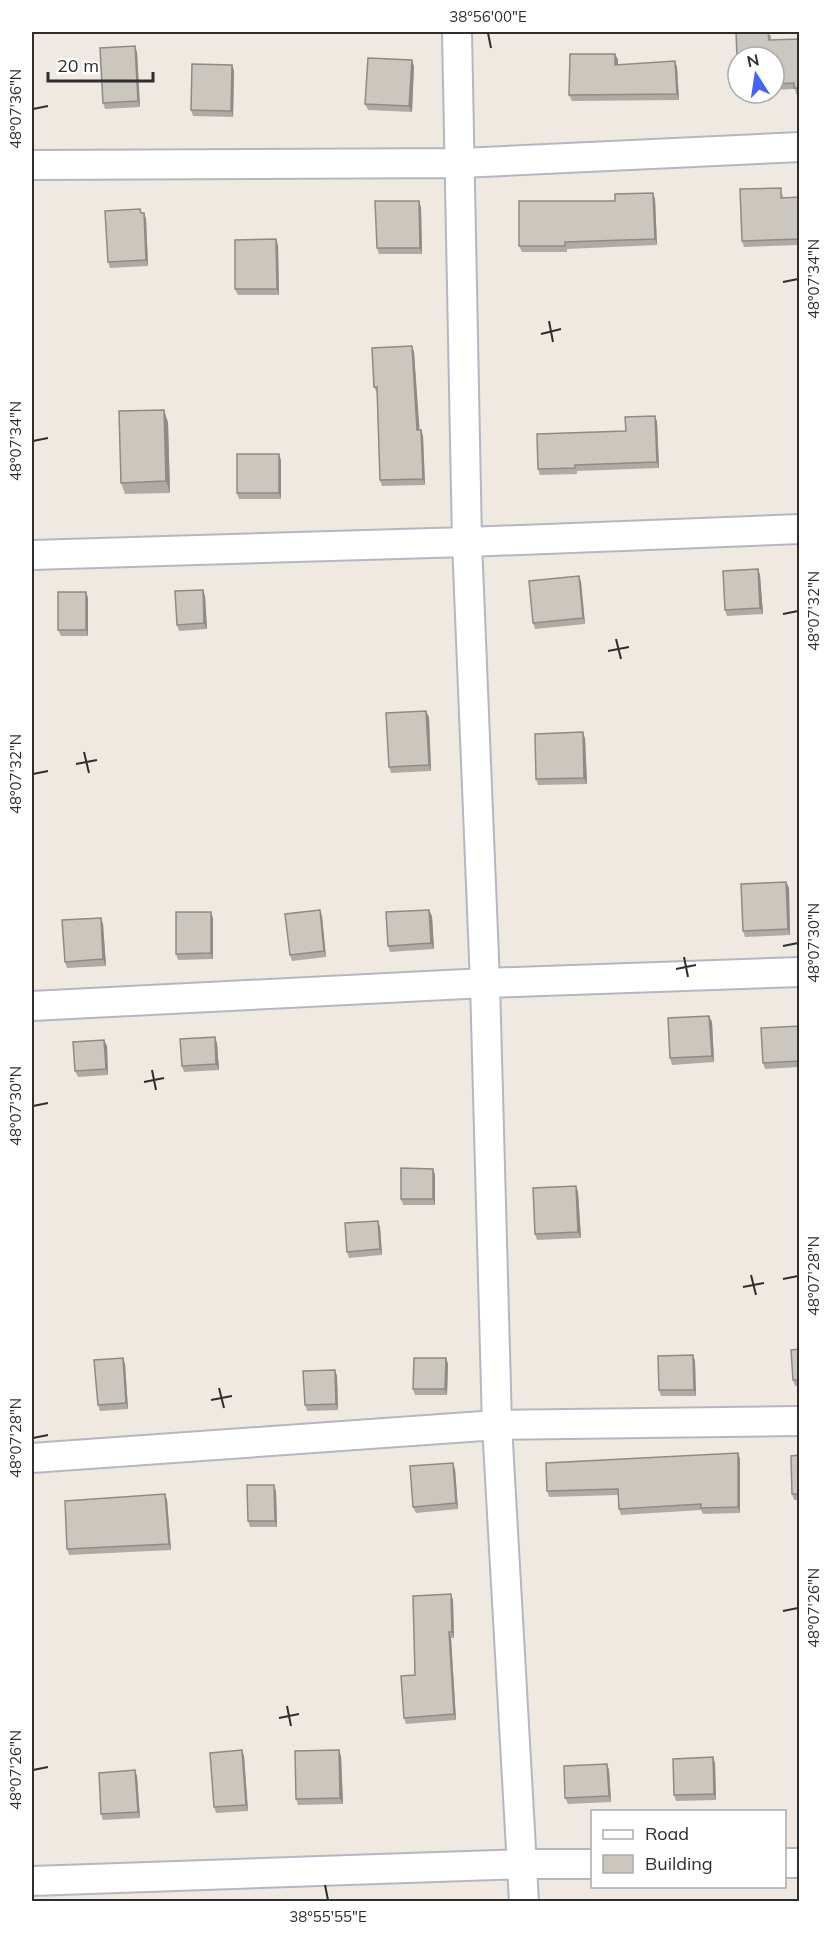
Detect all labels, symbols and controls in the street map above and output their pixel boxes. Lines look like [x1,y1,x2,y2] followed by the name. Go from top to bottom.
[449,7,527,26] text: 38°56'00"E
[48,45,153,83] scale bar
[726,45,786,105] north arrow
[745,49,761,71] text: N
[57,54,99,77] text: 20 m
[6,69,25,149] text: 48°07'36"N
[804,239,823,319] text: 48°07'34"N
[6,401,25,481] text: 48°07'34"N
[804,571,823,651] text: 48°07'32"N
[6,734,25,814] text: 48°07'32"N
[804,903,823,983] text: 48°07'30"N
[6,1066,25,1146] text: 48°07'30"N
[804,1236,823,1316] text: 48°07'28"N
[6,1398,25,1478] text: 48°07'28"N
[804,1568,823,1648] text: 48°07'26"N
[6,1730,25,1810] text: 48°07'26"N
[591,1810,786,1888] legend
[645,1822,689,1845] text: Road
[645,1852,713,1875] text: Building
[289,1907,367,1926] text: 38°55'55"E

